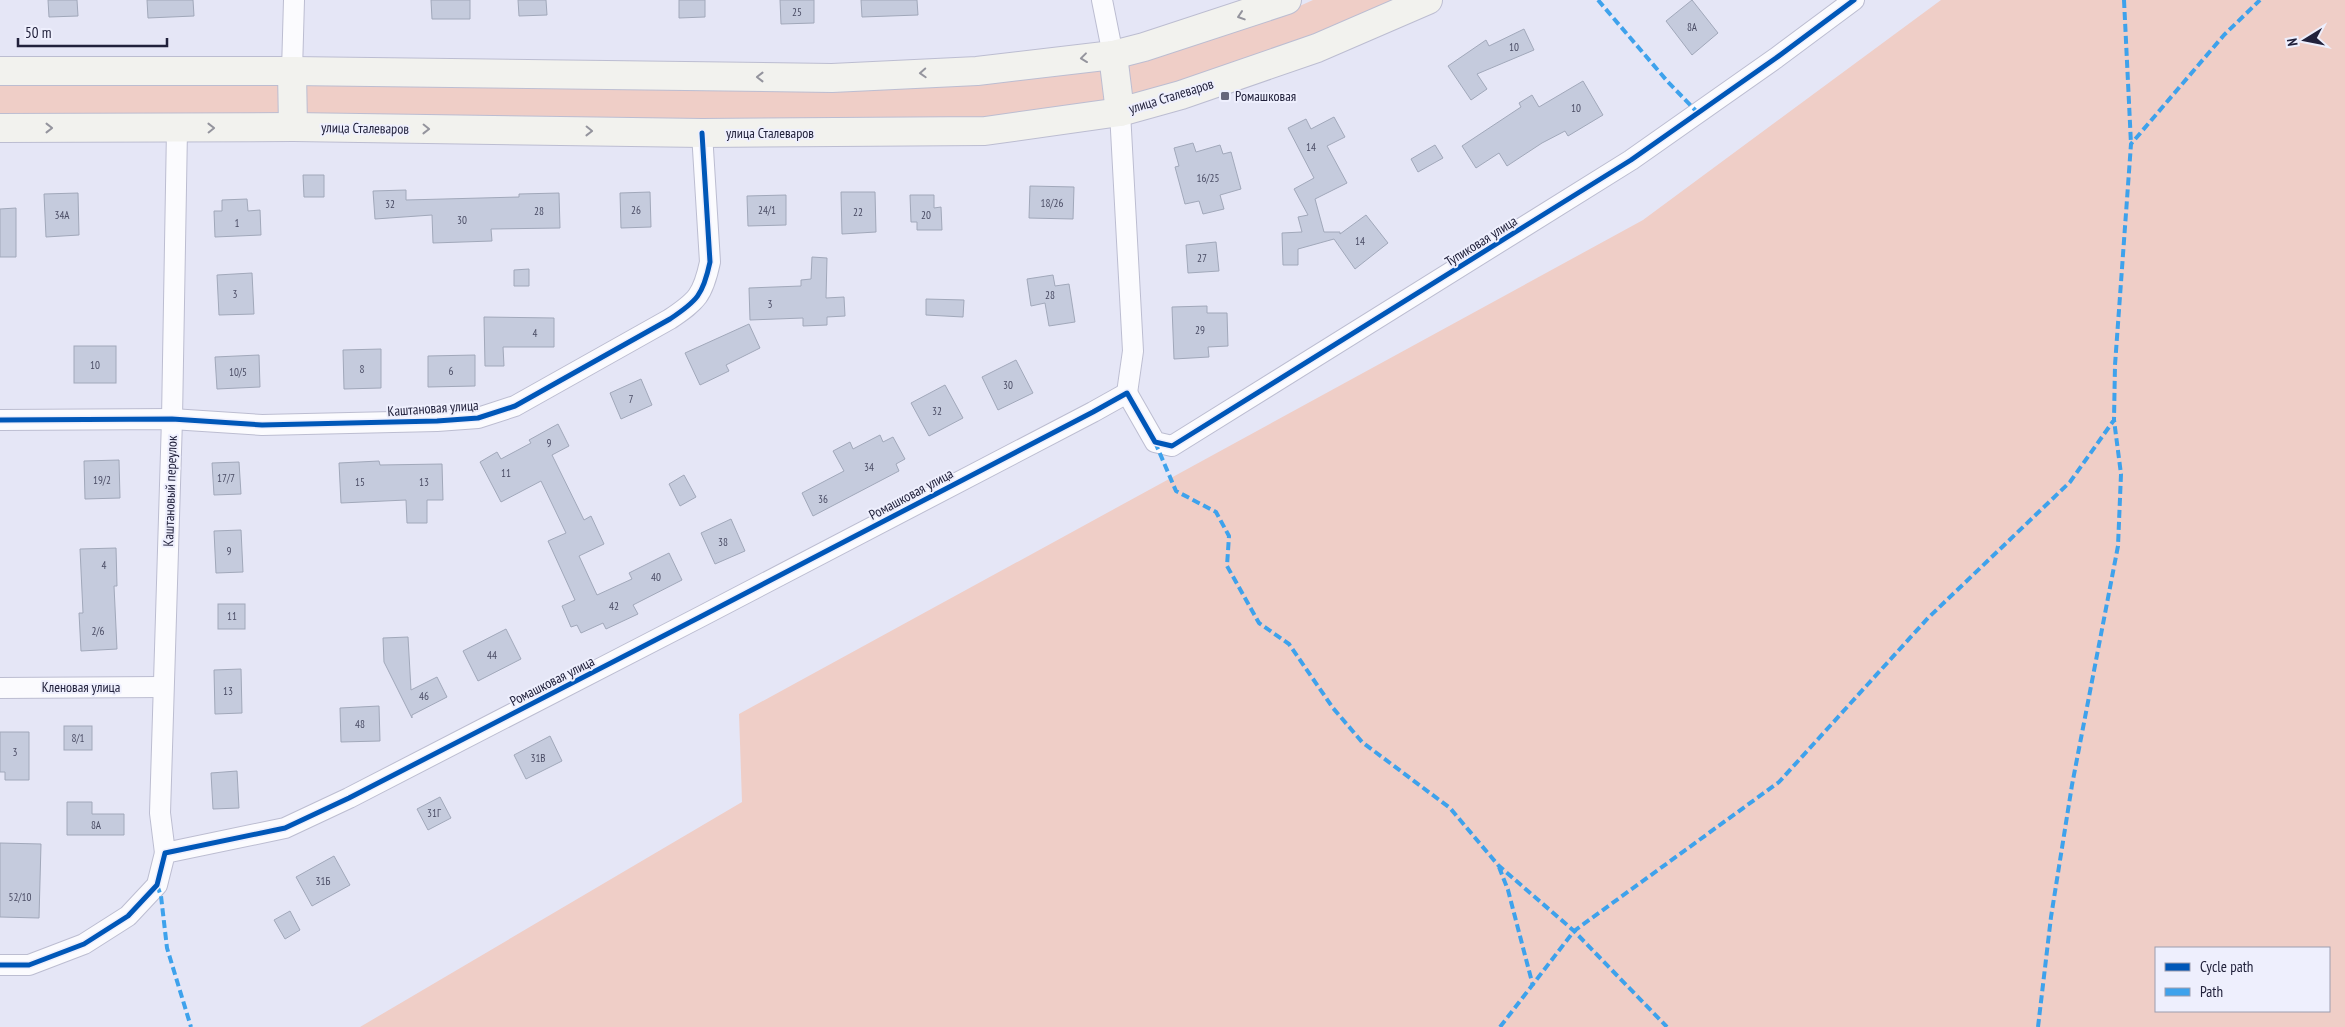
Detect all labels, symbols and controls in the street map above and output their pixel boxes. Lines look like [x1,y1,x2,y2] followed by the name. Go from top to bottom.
[792,5,802,19] house number: 25
[1237,11,1245,21] one-way arrow
[18,15,166,47] scale bar
[2280,15,2330,65] north arrow
[1687,20,1698,34] house number: 8А
[25,23,51,42] text: 50 m
[2283,37,2302,48] text: N
[1509,40,1519,54] house number: 10
[1080,52,1088,63] one-way arrow
[918,68,926,79] one-way arrow
[756,72,764,82] one-way arrow
[1126,74,1216,117] street label: улица Сталеваров
[1235,87,1296,105] place label: Ромашковая
[1219,90,1231,102] marker: Ромашковая
[1571,101,1581,115] house number: 10
[321,118,409,138] street label: улица Сталеваров
[45,123,53,133] one-way arrow
[207,123,215,134] one-way arrow
[422,124,430,134] one-way arrow
[726,124,814,142] street label: улица Сталеваров
[585,126,593,136] one-way arrow
[1306,140,1316,154] house number: 14
[1196,171,1220,185] house number: 16/25
[1040,196,1064,210] house number: 18/26
[385,197,395,211] house number: 32
[631,203,641,217] house number: 26
[758,203,776,217] house number: 24/1
[534,204,544,218] house number: 28
[853,205,863,219] house number: 22
[54,208,70,222] house number: 34А
[921,208,931,222] house number: 20
[1442,212,1520,270] street label: Тупиковая улица
[457,213,467,227] house number: 30
[235,216,240,230] house number: 1
[1355,234,1365,248] house number: 14
[1197,251,1207,265] house number: 27
[233,287,238,301] house number: 3
[1045,288,1055,302] house number: 28
[768,297,773,311] house number: 3
[1195,323,1205,337] house number: 29
[533,326,538,340] house number: 4
[90,358,100,372] house number: 10
[360,362,365,376] house number: 8
[449,364,454,378] house number: 6
[229,365,247,379] house number: 10/5
[1003,378,1013,392] house number: 30
[629,392,634,406] house number: 7
[387,396,479,420] street label: Каштановая улица
[932,404,942,418] house number: 32
[159,435,181,547] street label: Каштановый переулок
[547,436,552,450] house number: 9
[864,460,874,474] house number: 34
[866,464,956,524] street label: Ромашковая улица
[501,466,511,480] house number: 11
[217,471,235,485] house number: 17/7
[93,473,111,487] house number: 19/2
[355,475,365,489] house number: 15
[419,475,429,489] house number: 13
[818,492,828,506] house number: 36
[718,535,728,549] house number: 38
[227,544,232,558] house number: 9
[102,558,107,572] house number: 4
[651,570,661,584] house number: 40
[609,599,619,613] house number: 42
[227,609,237,623] house number: 11
[91,624,105,638] house number: 2/6
[487,648,497,662] house number: 44
[507,652,597,710] street label: Ромашковая улица
[42,678,120,696] street label: Кленовая улица
[223,684,233,698] house number: 13
[419,689,429,703] house number: 46
[355,717,365,731] house number: 48
[71,731,85,745] house number: 8/1
[13,745,18,759] house number: 3
[530,751,546,765] house number: 31В
[427,806,442,820] house number: 31Г
[91,818,102,832] house number: 8А
[316,874,331,888] house number: 31Б
[8,890,32,904] house number: 52/10
[2155,947,2330,1012] legend
[2200,957,2253,976] text: Cycle path
[2200,982,2223,1001] text: Path

